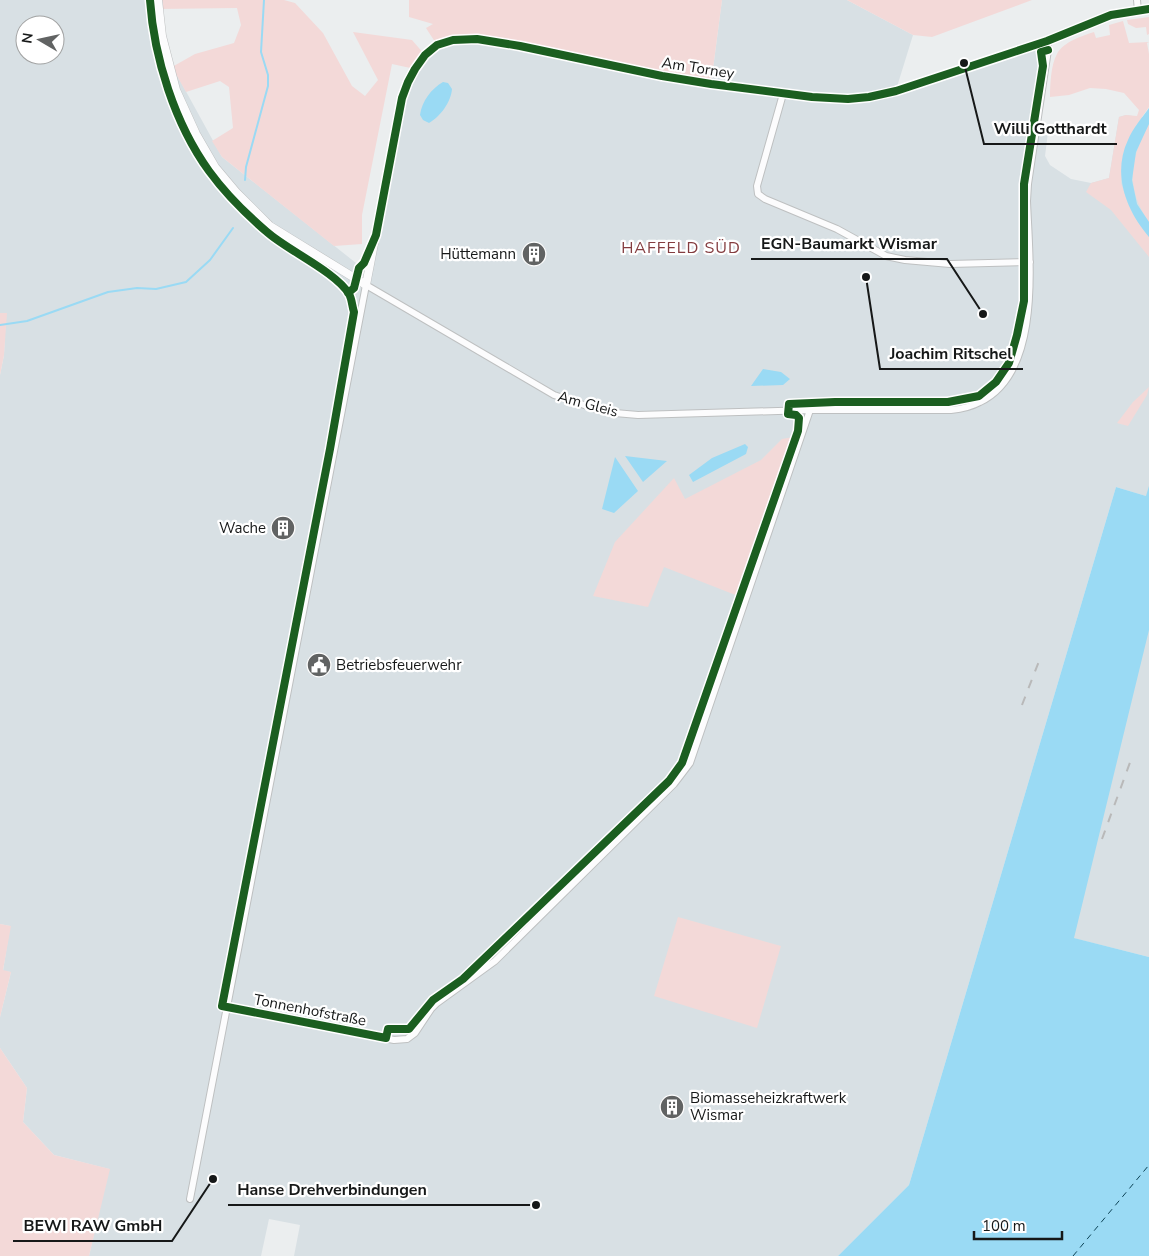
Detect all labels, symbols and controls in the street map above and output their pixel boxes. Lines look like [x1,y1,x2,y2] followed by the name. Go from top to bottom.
[15,15,65,65] north arrow
[17,31,38,45] text: N
[660,52,736,84] street label: Am Torney
[984,113,1117,144] callout: Willi Gotthardt
[993,118,1107,140] text: Willi Gotthardt
[751,228,947,259] callout: EGN-Baumarkt Wismar
[761,233,938,255] text: EGN-Baumarkt Wismar
[621,237,741,259] district label: HAFFELD SÜD
[521,241,547,267] building icon: Hüttemann
[440,244,516,264] place label: Hüttemann
[880,338,1023,369] callout: Joachim Ritschel
[889,343,1012,365] text: Joachim Ritschel
[556,386,620,422] street label: Am Gleis
[270,515,296,541] building icon: Wache
[219,518,266,538] place label: Wache
[306,652,332,678] public building icon: Betriebsfeuerwehr
[336,655,462,675] place label: Betriebsfeuerwehr
[252,989,368,1031] street label: Tonnenhofstraße
[690,1088,847,1125] place label: Biomasseheizkraftwerk Wismar
[659,1094,685,1120] building icon: Biomasseheizkraftwerk Wismar
[228,1174,437,1205] callout: Hanse Drehverbindungen
[237,1179,427,1201] text: Hanse Drehverbindungen
[974,1208,1062,1240] scale bar
[13,1210,172,1241] callout: BEWI RAW GmbH
[24,1215,162,1237] text: BEWI RAW GmbH
[982,1216,1026,1236] text: 100 m

